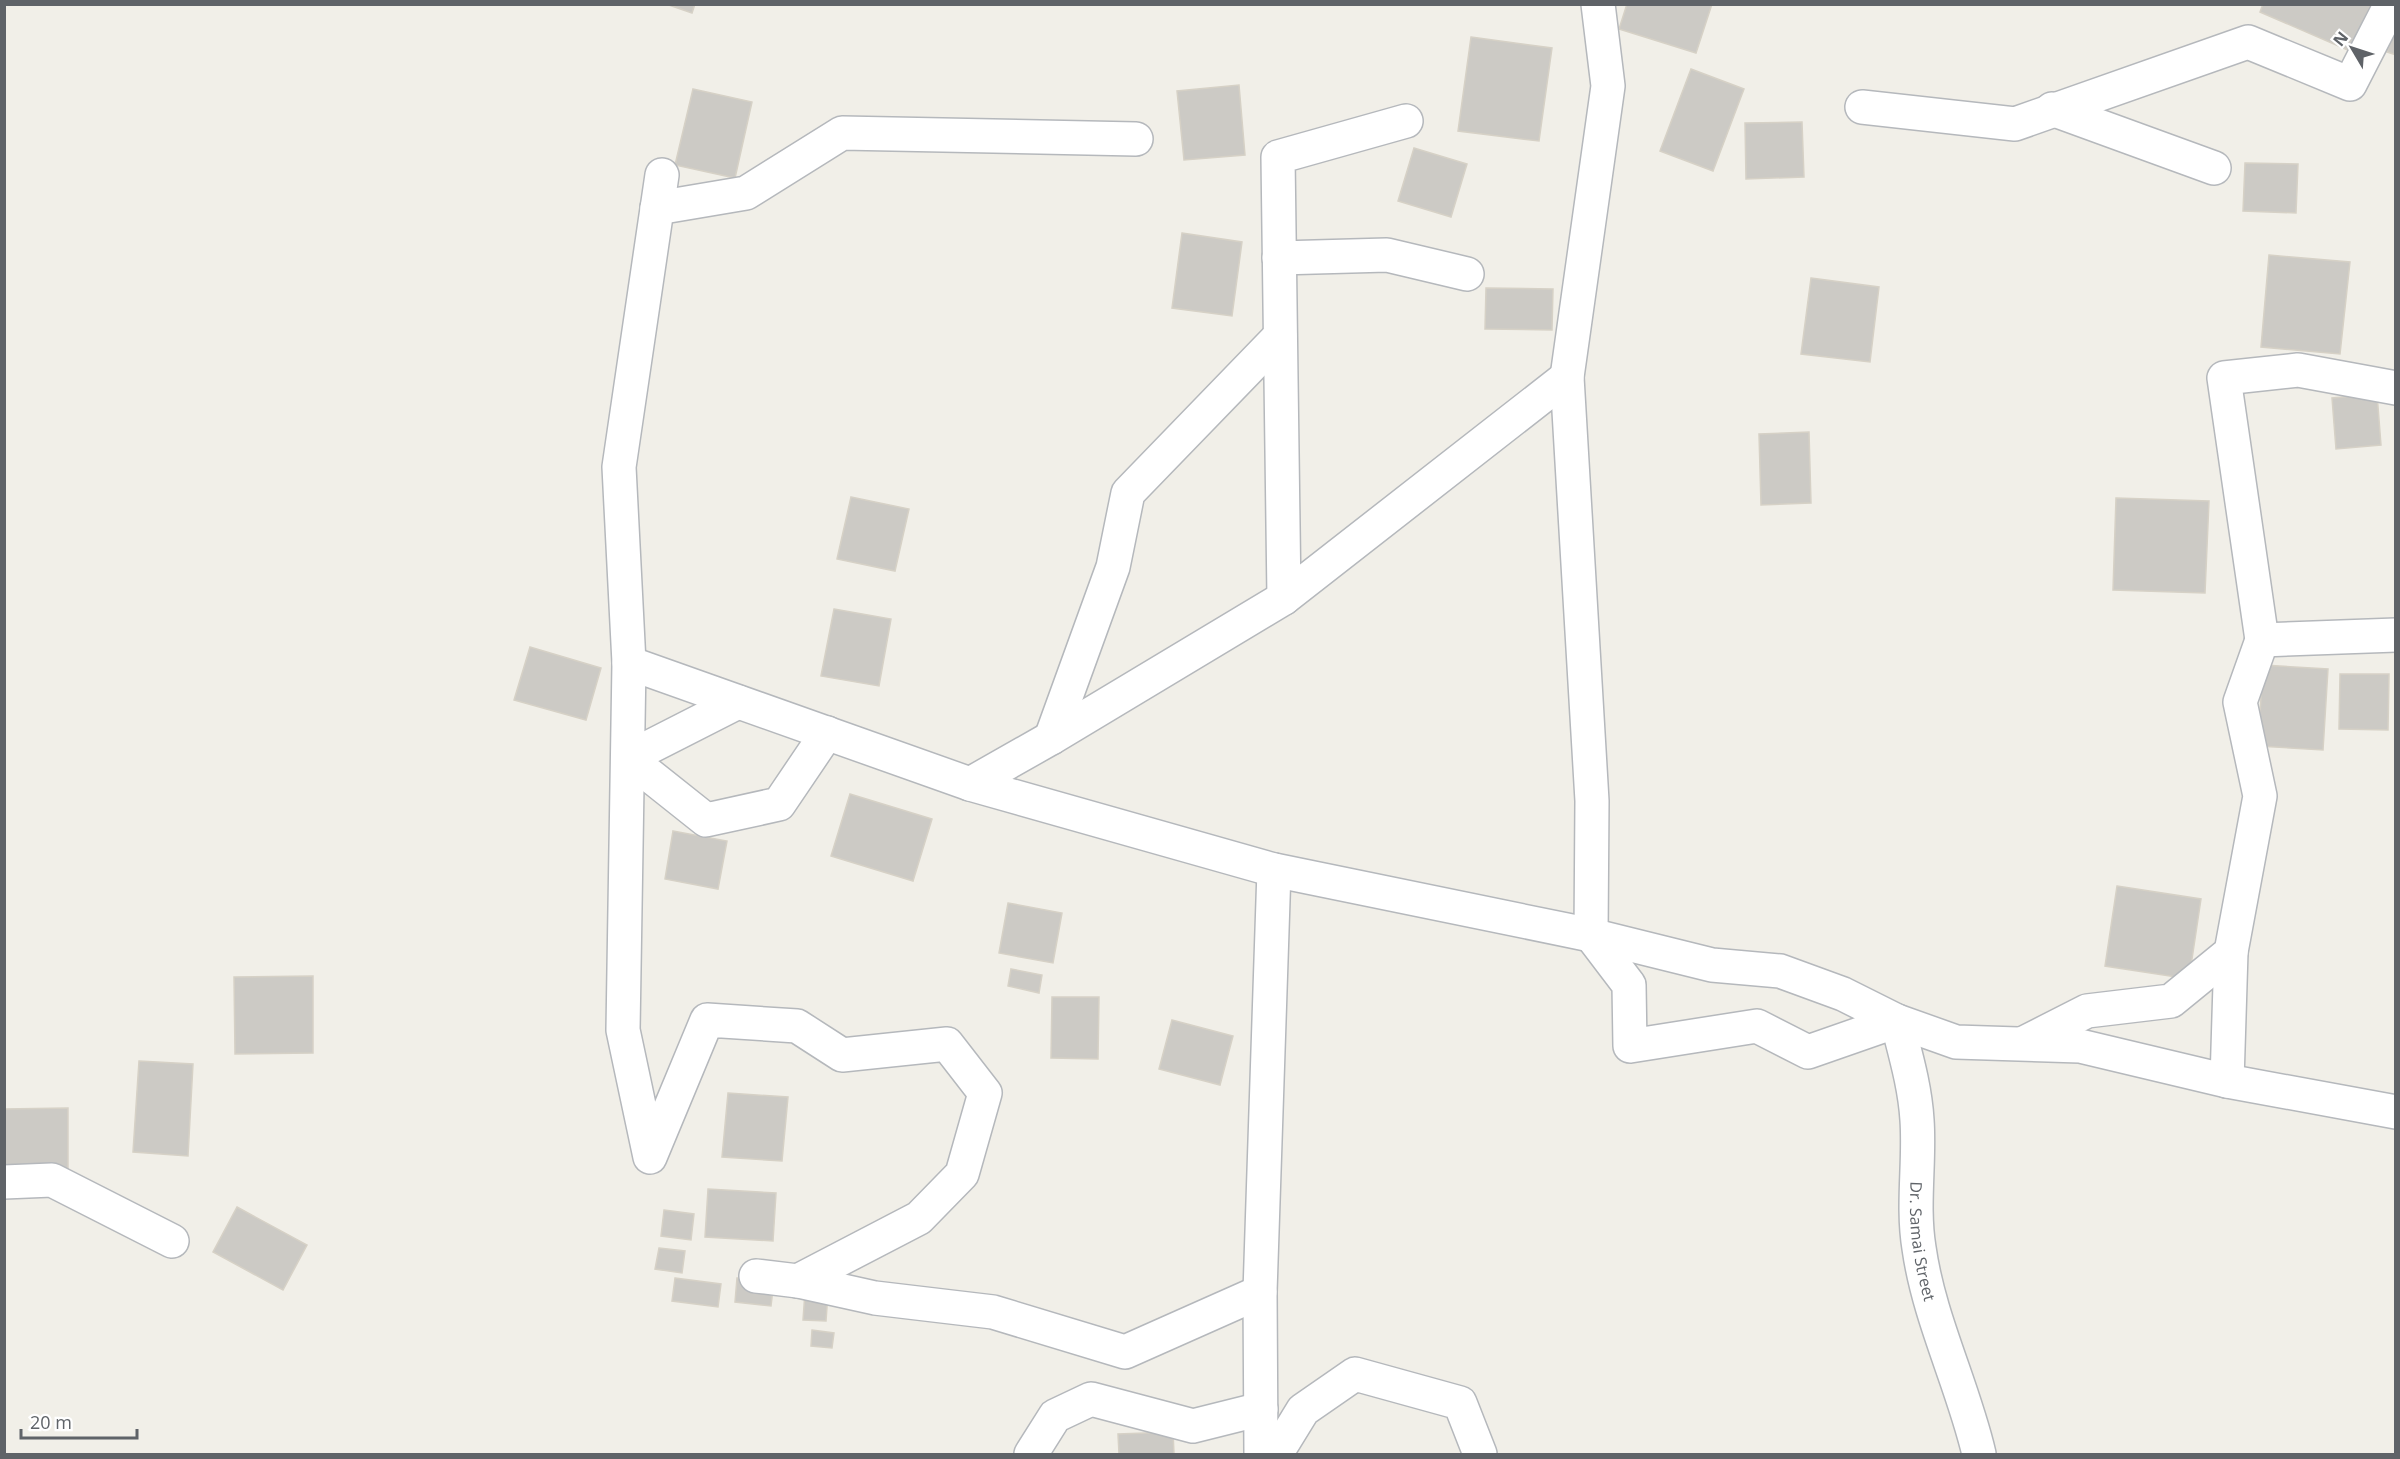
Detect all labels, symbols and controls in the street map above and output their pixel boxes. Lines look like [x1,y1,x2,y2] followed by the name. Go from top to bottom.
[2322,18,2382,78] north arrow
[2328,27,2353,51] text: N
[1905,1181,1941,1304] street label: Dr. Samai Street
[21,1402,136,1440] scale bar
[30,1410,72,1434] text: 20 m

